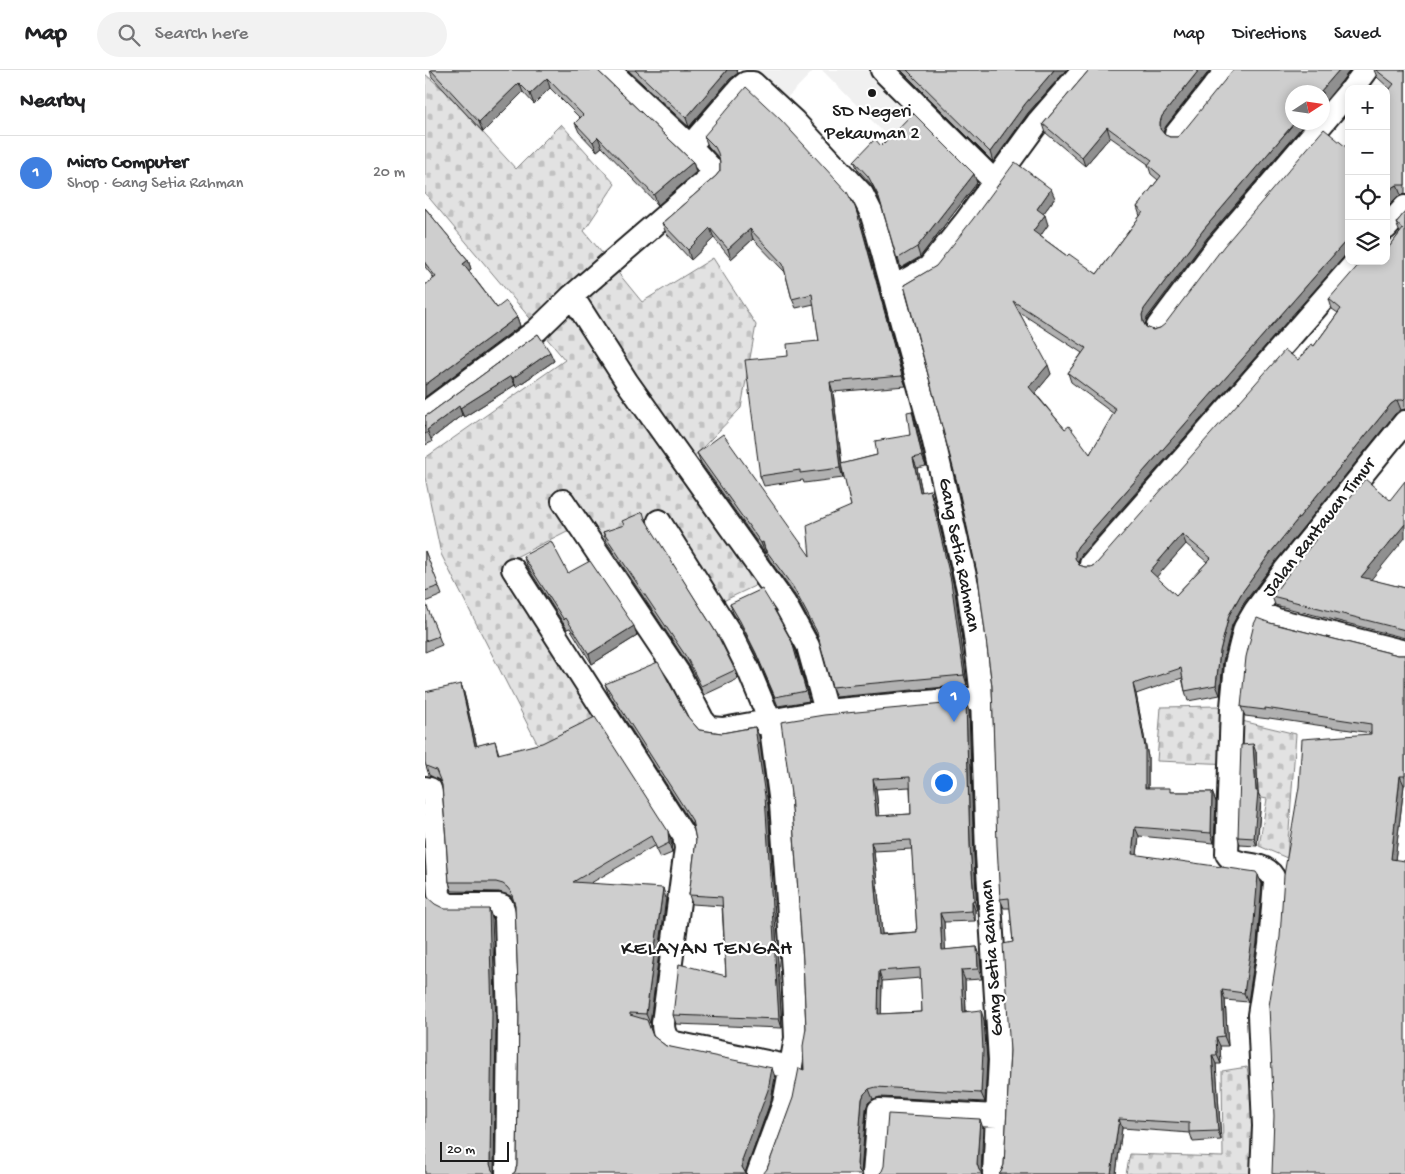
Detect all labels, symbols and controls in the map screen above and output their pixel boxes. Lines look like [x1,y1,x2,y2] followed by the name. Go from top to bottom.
[97,12,447,57] search box
[25,20,67,49] text: Map
[115,21,143,49] icon: search
[155,23,248,46] text: Search here
[1173,24,1205,45] text: Map
[1233,24,1306,45] text: Directions
[1334,24,1380,45] text: Saved
[1285,85,1330,130] north arrow
[1345,85,1390,265] map controls
[1345,85,1390,130] button: +
[866,87,878,99] marker: SD Negeri Pekauman 2
[20,90,85,115] text: Nearby
[823,101,920,146] place label: SD Negeri Pekauman 2
[1345,130,1390,175] button: −
[67,152,188,175] text: Micro Computer
[33,164,39,183] text: 1
[373,164,405,183] text: 20 m
[67,175,243,194] text: Shop · Gang Setia Rahman
[1345,175,1390,220] button: locate
[1345,220,1390,265] button: layers
[1259,452,1383,602] street label: Jalan Rantauan Timur
[932,476,984,634] street label: Gang Setia Rahman
[938,681,970,722] pin: 1
[931,770,957,796] your location
[976,879,1010,1037] street label: Gang Setia Rahman
[621,938,793,963] district label: KELAYAN TENGAH
[440,1139,509,1162] scale bar
[447,1142,475,1159] text: 20 m

